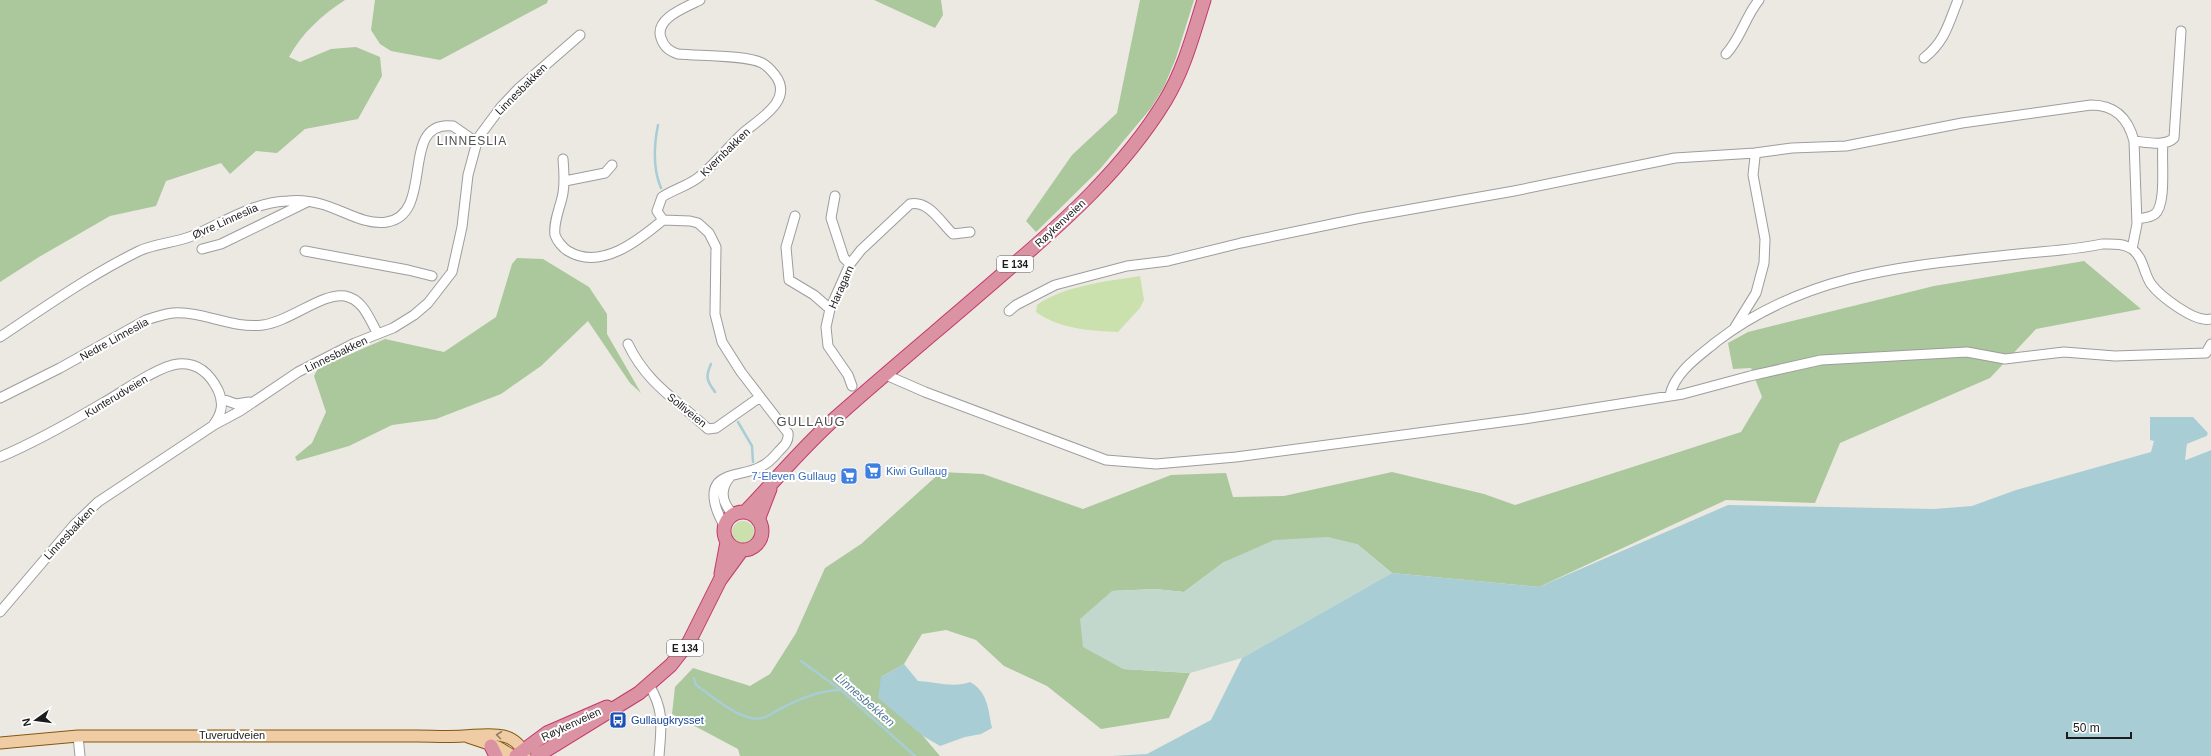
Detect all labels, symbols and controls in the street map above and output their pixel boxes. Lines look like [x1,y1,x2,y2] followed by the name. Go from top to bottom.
[493,61,549,117] street label: Linnesbakken
[698,125,752,179] street label: Kvernbakken
[437,134,507,148] district label: LINNESLIA
[1032,197,1088,249] street label: Røykenveien
[190,201,260,241] street label: Øvre Linneslia
[997,256,1033,272] road number: E 134
[826,264,856,310] street label: Haragarn
[78,315,151,363] street label: Nedre Linneslia
[303,334,369,374] street label: Linnesbakken
[83,373,149,419] street label: Kunterudveien
[665,391,709,429] street label: Solliveien
[776,414,846,429] district label: GULLAUG
[863,461,883,481] supermarket icon: Kiwi Gullaug
[886,465,947,477] place label: Kiwi Gullaug
[839,466,859,486] supermarket icon: 7-Eleven Gullaug
[752,470,836,482] place label: 7-Eleven Gullaug
[41,504,97,562] street label: Linnesbakken
[667,640,703,656] road number: E 134
[832,670,898,730] water label: Linnesbekken
[16,700,56,740] north arrow
[539,705,603,743] street label: Røykenveien
[608,710,628,730] bus stop icon: Gullaugkrysset
[631,714,704,726] place label: Gullaugkrysset
[2067,714,2131,740] scale bar
[20,717,33,728] text: N
[2073,721,2100,735] text: 50 m
[199,729,265,741] street label: Tuverudveien
[496,731,502,740] one-way arrow

